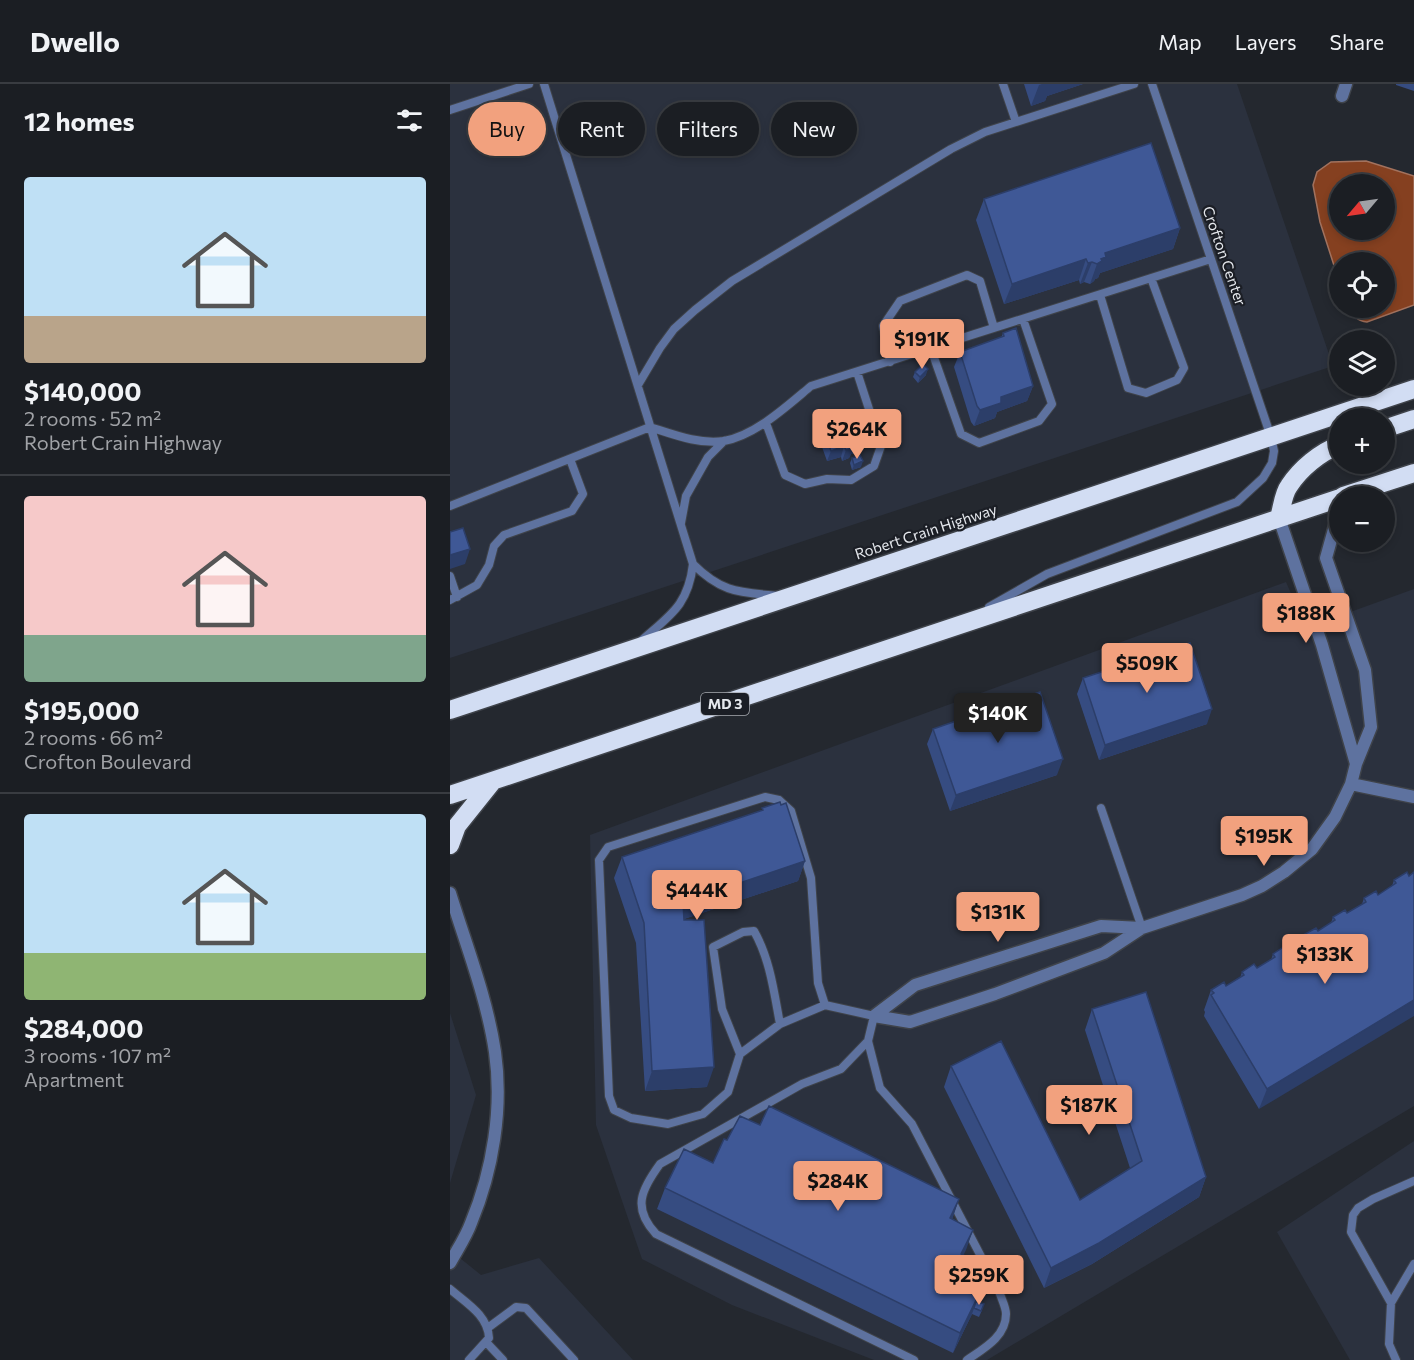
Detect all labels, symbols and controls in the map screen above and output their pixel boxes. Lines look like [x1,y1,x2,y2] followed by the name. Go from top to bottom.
[30,24,120,58] text: Dwello
[1158,29,1202,54] text: Map
[1235,29,1297,54] text: Layers
[1330,29,1384,54] text: Share
[468,102,546,156] chip: Buy
[558,102,645,156] chip: Rent
[657,102,759,156] chip: Filters
[771,102,857,156] chip: New
[393,104,426,137] icon: filters
[24,105,135,136] text: 12 homes
[1329,174,1395,240] north arrow
[1329,174,1395,552] map controls
[1200,204,1250,308] street label: Crofton Center
[171,216,279,324] icon: home
[1329,252,1395,318] button: locate
[880,319,964,370] pin: $191K
[894,326,950,350] text: $191K
[1329,330,1395,396] button: layers
[24,375,142,406] text: $140,000
[24,406,161,430] text: 2 rooms · 52 m²
[1329,408,1395,474] button: +
[815,409,899,460] pin: $264K
[826,416,888,440] text: $264K
[24,430,222,454] text: Robert Crain Highway
[1329,486,1395,552] button: −
[852,499,999,563] street label: Robert Crain Highway
[171,535,279,643] icon: home
[1264,593,1348,644] pin: $188K
[1276,600,1336,624] text: $188K
[1105,643,1189,694] pin: $509K
[1116,650,1178,674] text: $509K
[701,693,749,715] road number: MD 3
[956,693,1040,744] pin: $140K
[24,694,140,725] text: $195,000
[968,700,1028,724] text: $140K
[24,725,163,749] text: 2 rooms · 66 m²
[24,749,191,773] text: Crofton Boulevard
[1222,816,1306,867] pin: $195K
[1235,823,1293,847] text: $195K
[171,853,279,961] icon: home
[655,870,739,921] pin: $444K
[666,877,728,901] text: $444K
[956,892,1040,943] pin: $131K
[970,899,1026,923] text: $131K
[1283,934,1367,985] pin: $133K
[1296,941,1354,965] text: $133K
[24,1012,143,1043] text: $284,000
[24,1043,171,1067] text: 3 rooms · 107 m²
[24,1067,124,1091] text: Apartment
[1047,1085,1131,1136] pin: $187K
[1060,1092,1118,1116] text: $187K
[796,1161,880,1212] pin: $284K
[807,1168,869,1192] text: $284K
[937,1255,1021,1306] pin: $259K
[949,1262,1009,1286] text: $259K

